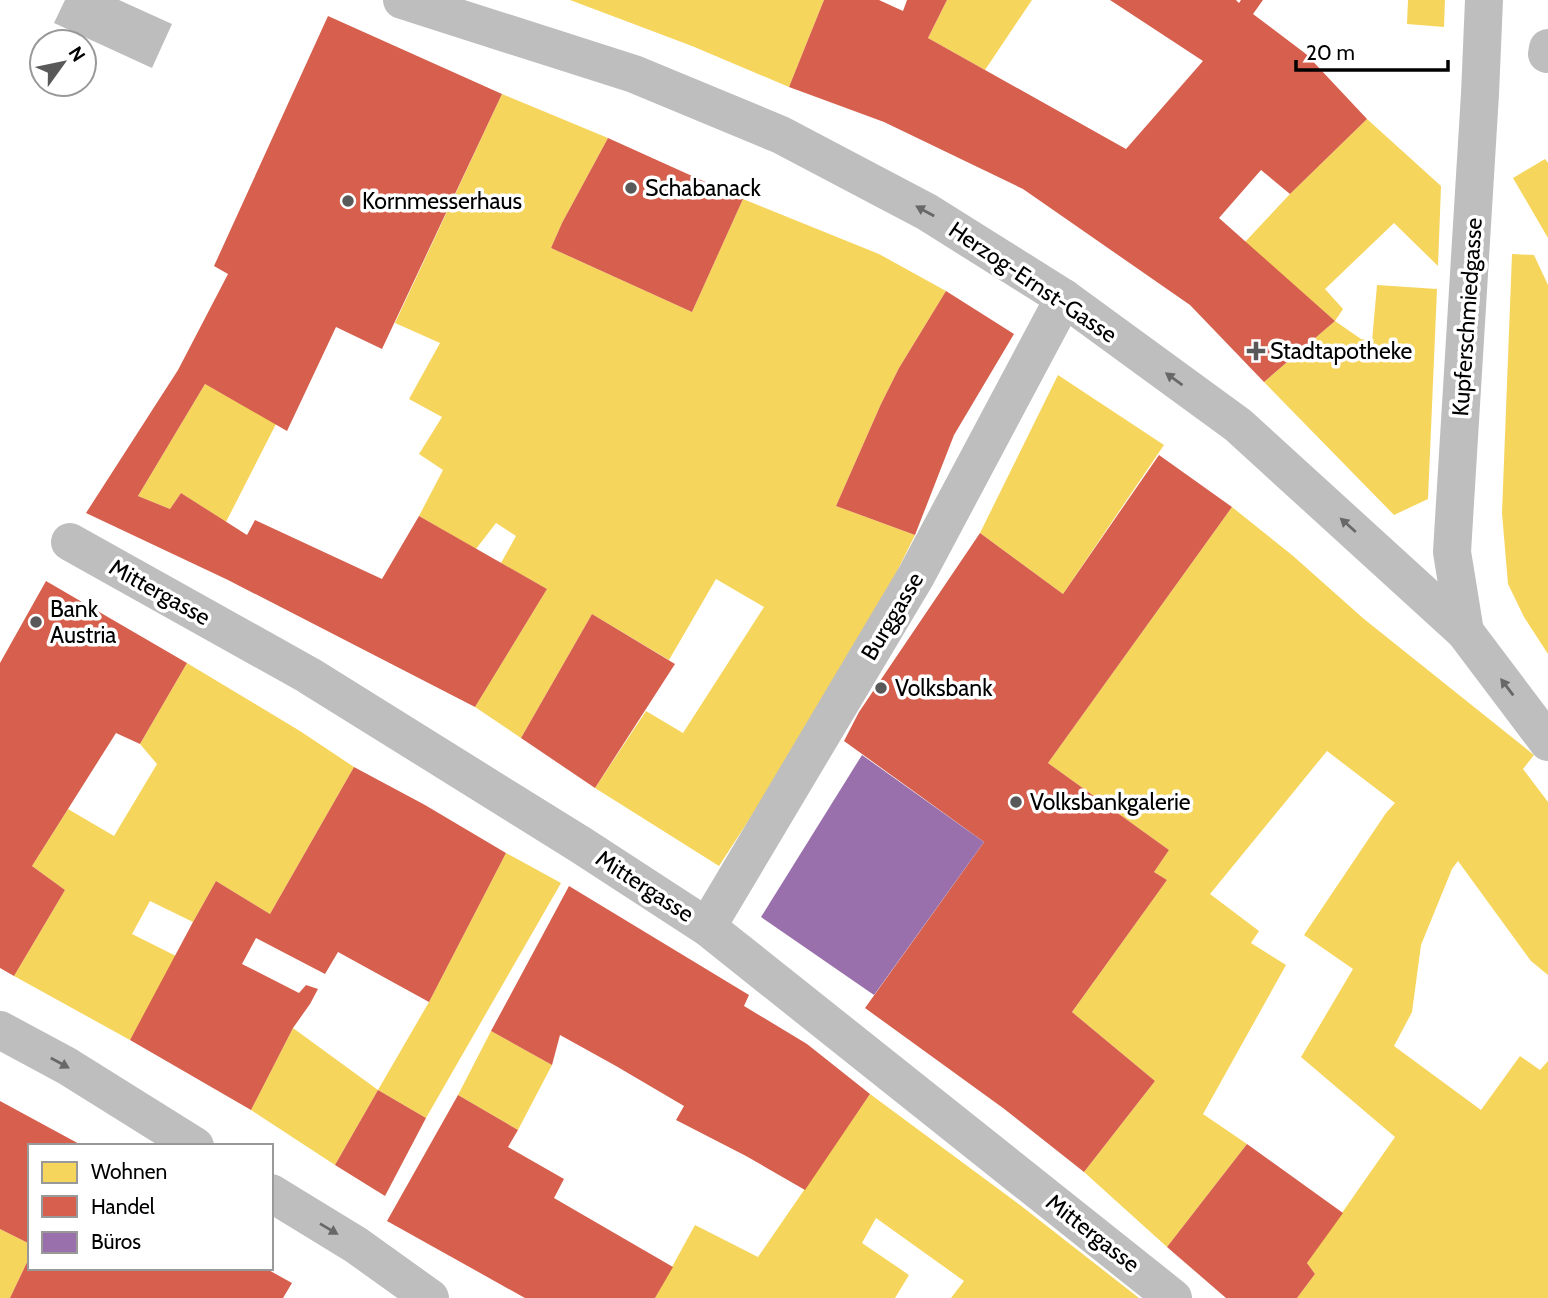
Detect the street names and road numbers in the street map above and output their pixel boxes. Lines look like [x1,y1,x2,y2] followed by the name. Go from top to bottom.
[944,215,1122,349] street label: Herzog-Ernst-Gasse
[1446,217,1488,417] street label: Kupferschmiedgasse
[105,553,216,631] street label: Mittergasse
[855,567,929,665] street label: Burggasse
[591,844,699,928] street label: Mittergasse
[1041,1188,1146,1278] street label: Mittergasse

